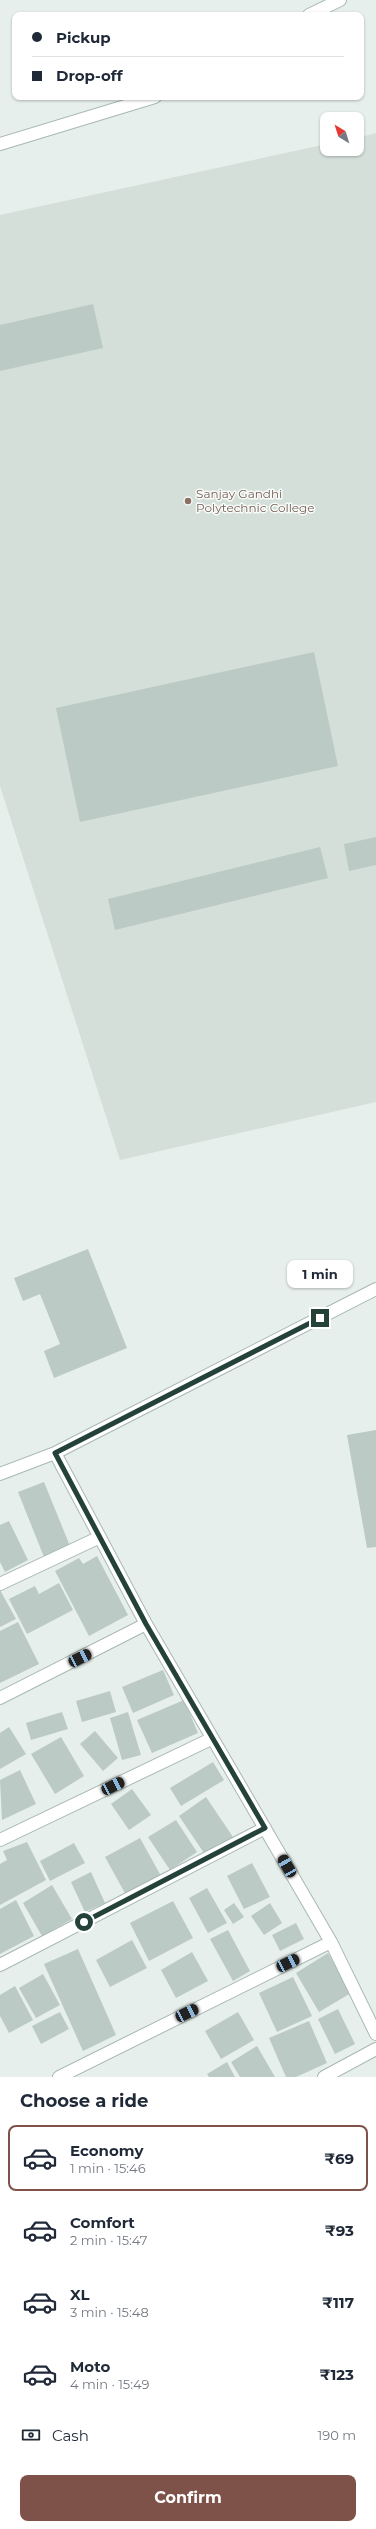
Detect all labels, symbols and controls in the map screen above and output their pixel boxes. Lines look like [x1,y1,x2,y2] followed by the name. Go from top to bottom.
[56,28,111,47] text: Pickup
[56,66,123,85] text: Drop-off
[320,112,364,156] north arrow
[320,112,364,156] map controls
[196,486,315,515] place label: Sanjay Gandhi Polytechnic College
[183,496,193,506] marker: Sanjay Gandhi Polytechnic College
[287,1260,353,1288] callout: 1 min
[302,1266,338,1282] text: 1 min
[311,1309,329,1327] route end
[67,1647,93,1669] car
[100,1775,126,1797] car
[276,1853,298,1879] car
[75,1913,93,1931] route start
[275,1952,301,1974] car
[174,2002,200,2024] car
[20,2090,148,2112] text: Choose a ride
[22,2140,58,2176] icon: car
[70,2141,143,2160] text: Economy
[324,2149,354,2168] text: ₹69
[70,2160,146,2176] text: 1 min · 15:46
[22,2212,58,2248] icon: car
[70,2213,135,2232] text: Comfort
[325,2221,354,2240] text: ₹93
[70,2232,147,2248] text: 2 min · 15:47
[22,2284,58,2320] icon: car
[70,2285,89,2304] text: XL
[322,2293,354,2312] text: ₹117
[70,2304,149,2320] text: 3 min · 15:48
[22,2356,58,2392] icon: car
[70,2357,110,2376] text: Moto
[319,2365,354,2384] text: ₹123
[70,2376,149,2392] text: 4 min · 15:49
[20,2424,42,2446] icon: cash
[52,2426,89,2445] text: Cash
[318,2427,356,2443] text: 190 m
[20,2475,356,2521] button: Confirm

